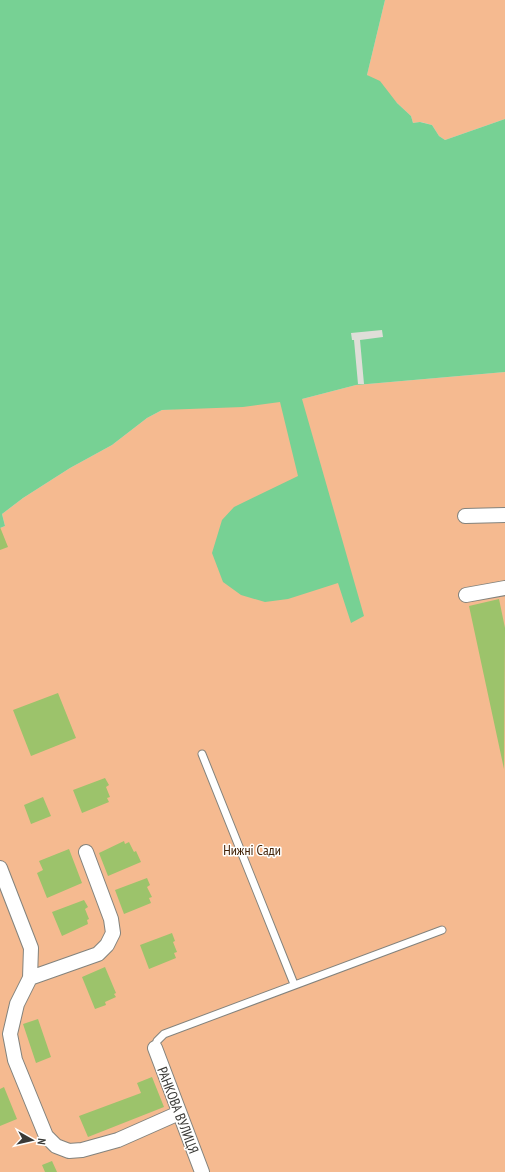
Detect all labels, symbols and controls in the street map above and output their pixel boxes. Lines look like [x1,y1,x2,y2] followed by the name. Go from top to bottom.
[223,841,281,859] park label: Нижні Сади
[153,1064,203,1156] street label: РАНКОВА ВУЛИЦЯ
[12,1120,52,1160] north arrow
[35,1137,49,1145] text: N

